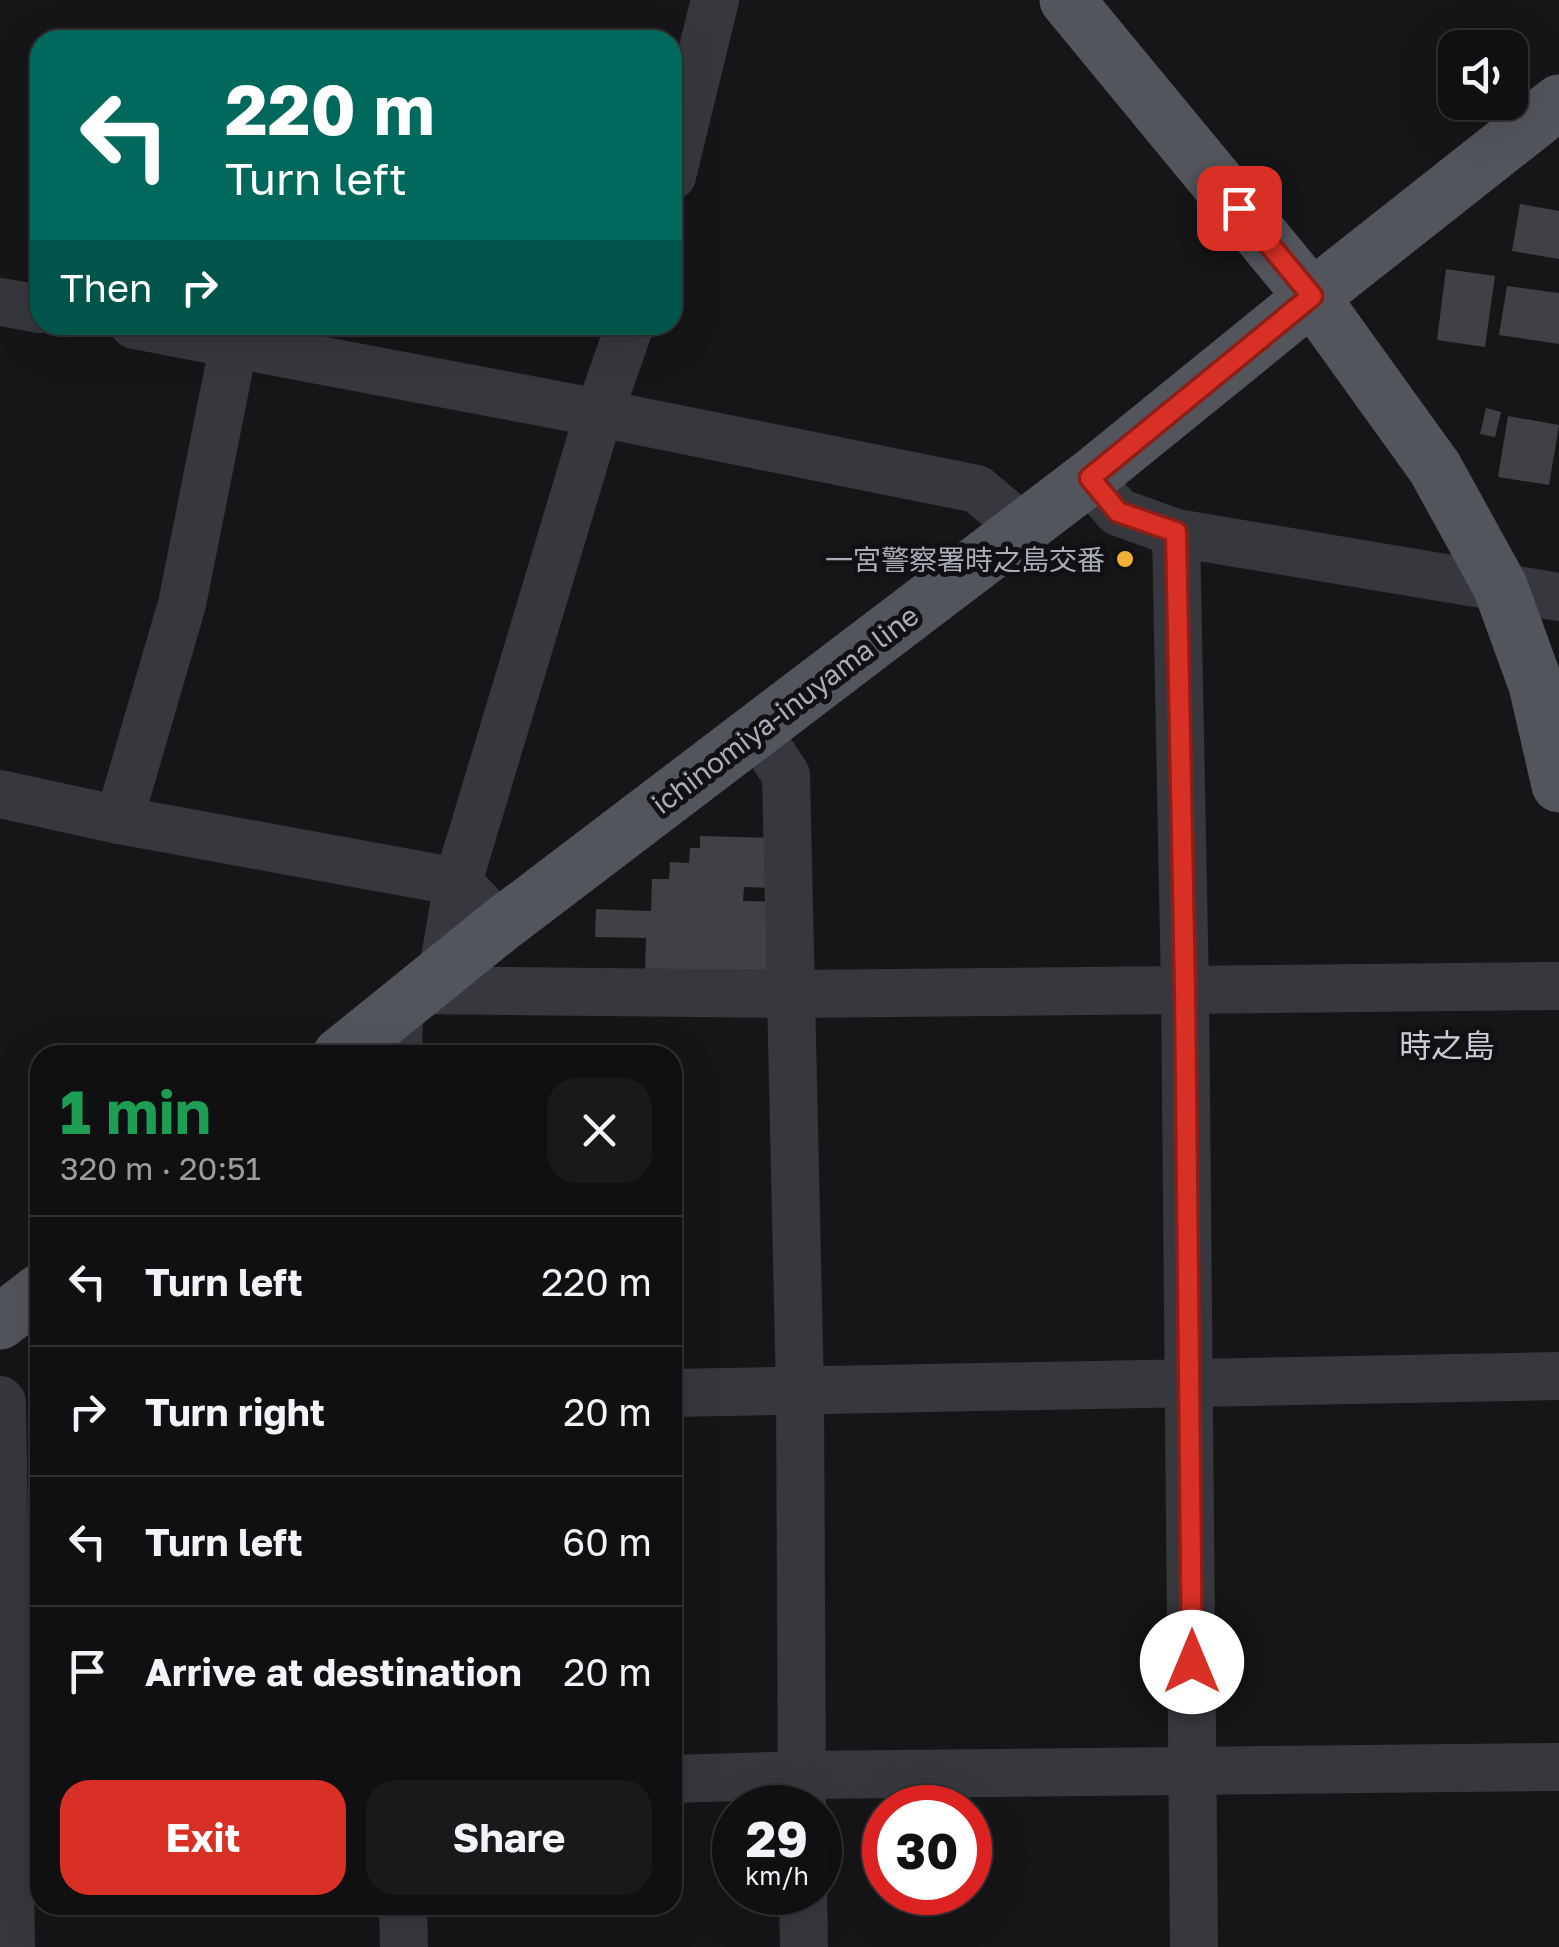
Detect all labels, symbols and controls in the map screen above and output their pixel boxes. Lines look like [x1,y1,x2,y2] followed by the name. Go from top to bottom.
[1438,30,1528,120] map controls
[1438,30,1528,120] button: sound
[225,66,435,150] text: 220 m
[60,70,190,200] icon: left
[225,151,407,205] text: Turn left
[1197,166,1282,251] pin
[1212,181,1267,236] icon: arrive
[172,260,227,315] icon: right
[60,265,152,310] text: Then
[825,543,1105,576] place label: 一宮警察署時之島交番
[1114,548,1136,570] marker: 一宮警察署時之島交番
[645,598,925,820] street label: ichinomiya-inuyama line
[1399,1026,1495,1064] district label: 時之島
[60,1075,211,1147] text: 1 min
[547,1078,652,1183] button: close
[60,1149,261,1187] text: 320 m · 20:51
[60,1254,115,1309] icon: left
[145,1259,303,1304] text: Turn left
[541,1259,652,1304] text: 220 m
[60,1384,115,1439] icon: right
[145,1389,325,1434] text: Turn right
[563,1389,652,1434] text: 20 m
[60,1514,115,1569] icon: left
[145,1519,303,1564] text: Turn left
[562,1519,652,1564] text: 60 m
[1140,1610,1244,1714] position arrow
[60,1644,115,1699] icon: arrive
[145,1649,522,1694] text: Arrive at destination
[563,1649,652,1694] text: 20 m
[60,1780,346,1895] button: Exit
[366,1780,652,1895] button: Share
[862,1785,992,1915] speed limit sign: 30
[746,1808,808,1868] text: 29
[745,1860,809,1891] text: km/h

